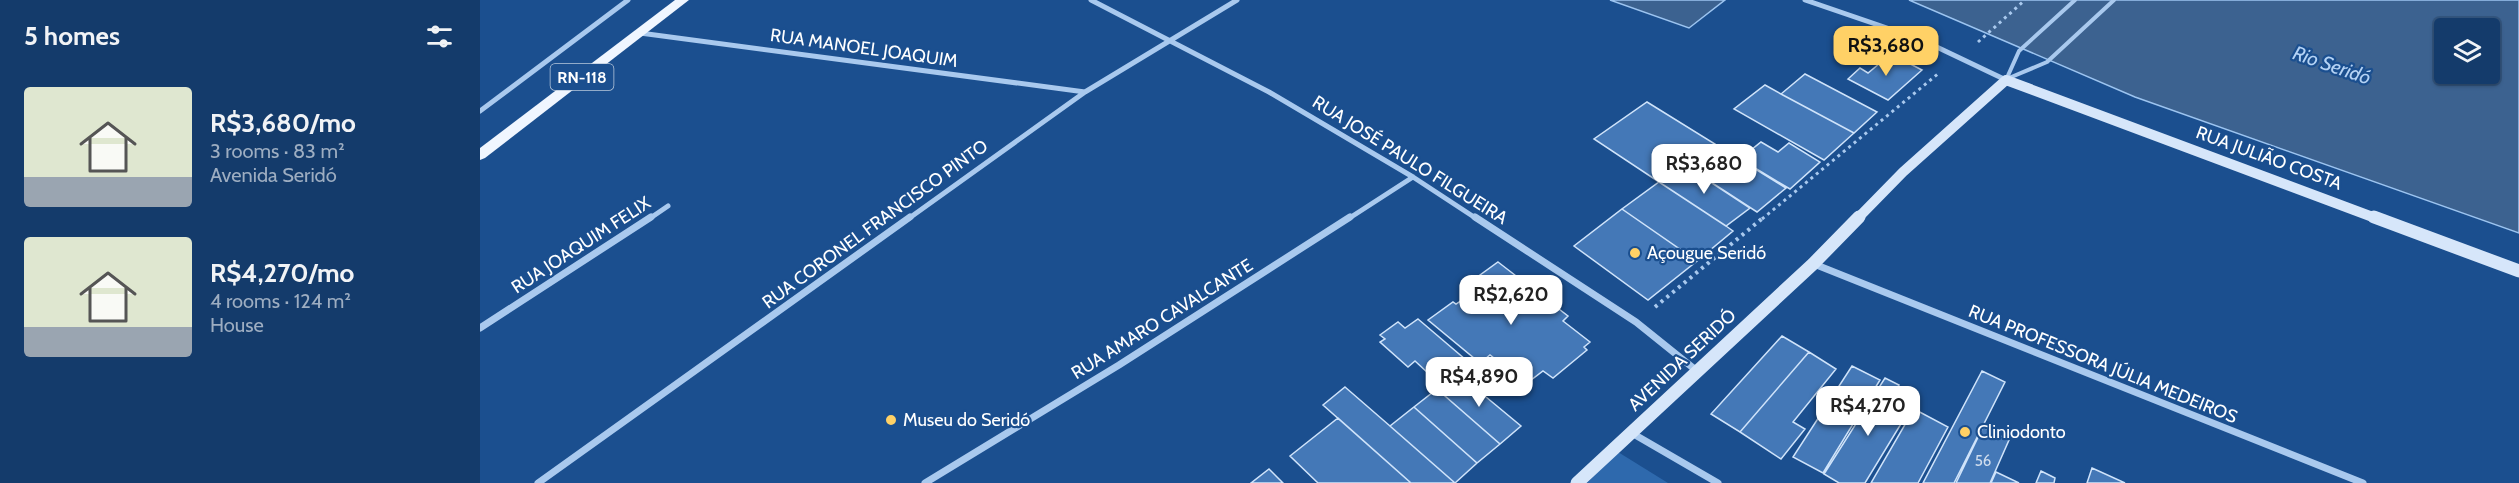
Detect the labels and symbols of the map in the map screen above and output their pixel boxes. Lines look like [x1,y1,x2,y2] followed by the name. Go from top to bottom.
[769,24,959,72] street label: RUA MANOEL JOAQUIM
[1831,26,1941,77] pin: R$3,680
[2290,40,2374,90] water label: Rio Seridó
[550,64,614,90] road number: RN-118
[1308,91,1512,229] street label: RUA JOSÉ PAULO FILGUEIRA
[2193,121,2345,195] street label: RUA JULIÃO COSTA
[758,135,992,313] street label: RUA CORONEL FRANCISCO PINTO
[1649,144,1759,195] pin: R$3,680
[507,192,655,298] street label: RUA JOAQUIM FELIX
[1647,242,1766,264] place label: Açougue Seridó
[1628,246,1642,260] marker: Açougue Seridó
[1067,254,1257,384] street label: RUA AMARO CAVALCANTE
[1456,275,1566,326] pin: R$2,620
[1965,300,2241,428] street label: RUA PROFESSORA JÚLIA MEDEIROS
[1624,304,1741,416] street label: AVENIDA SERIDÓ
[1424,357,1534,408] pin: R$4,890
[1813,386,1923,437] pin: R$4,270
[903,409,1030,431] place label: Museu do Seridó
[884,413,898,427] marker: Museu do Seridó
[1977,421,2066,443] place label: Cliniodonto
[1958,425,1972,439] marker: Cliniodonto
[1975,452,1991,470] house number: 56

